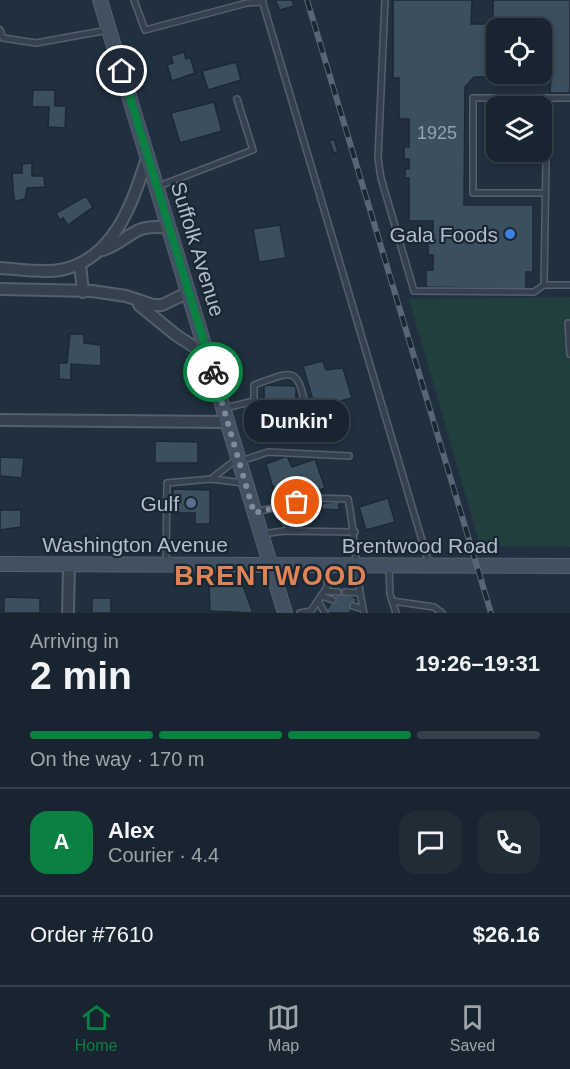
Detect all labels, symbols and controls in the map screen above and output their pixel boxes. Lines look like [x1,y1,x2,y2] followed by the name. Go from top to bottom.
[486,18,552,162] map controls
[486,18,552,84] button: locate
[96,45,147,96] pin
[105,54,138,87] icon: home
[486,96,552,162] button: layers
[417,123,457,143] house number: 1925
[167,179,229,319] street label: Suffolk Avenue
[389,223,498,246] place label: Gala Foods
[503,227,517,241] marker: Gala Foods
[183,342,243,402] courier
[197,356,230,389] icon: bike
[244,400,350,442] callout: Dunkin'
[260,410,333,432] text: Dunkin'
[271,476,322,527] pin
[280,485,313,518] icon: bag
[140,492,179,515] place label: Gulf
[184,496,198,510] marker: Gulf
[42,533,228,556] street label: Washington Avenue
[342,534,498,557] street label: Brentwood Road
[174,561,368,591] district label: BRENTWOOD
[30,630,119,652] text: Arriving in
[415,651,540,676] text: 19:26–19:31
[30,654,132,697] text: 2 min
[30,748,205,770] text: On the way · 170 m
[399,811,462,874] button: chat
[477,811,540,874] button: phone
[108,818,154,843] text: Alex
[54,829,69,854] text: A
[108,844,219,866] text: Courier · 4.4
[30,922,154,947] text: Order #7610
[473,922,540,947] text: $26.16
[75,1001,118,1055] tab: Home
[267,1001,300,1055] tab: Map
[450,1001,495,1055] tab: Saved

